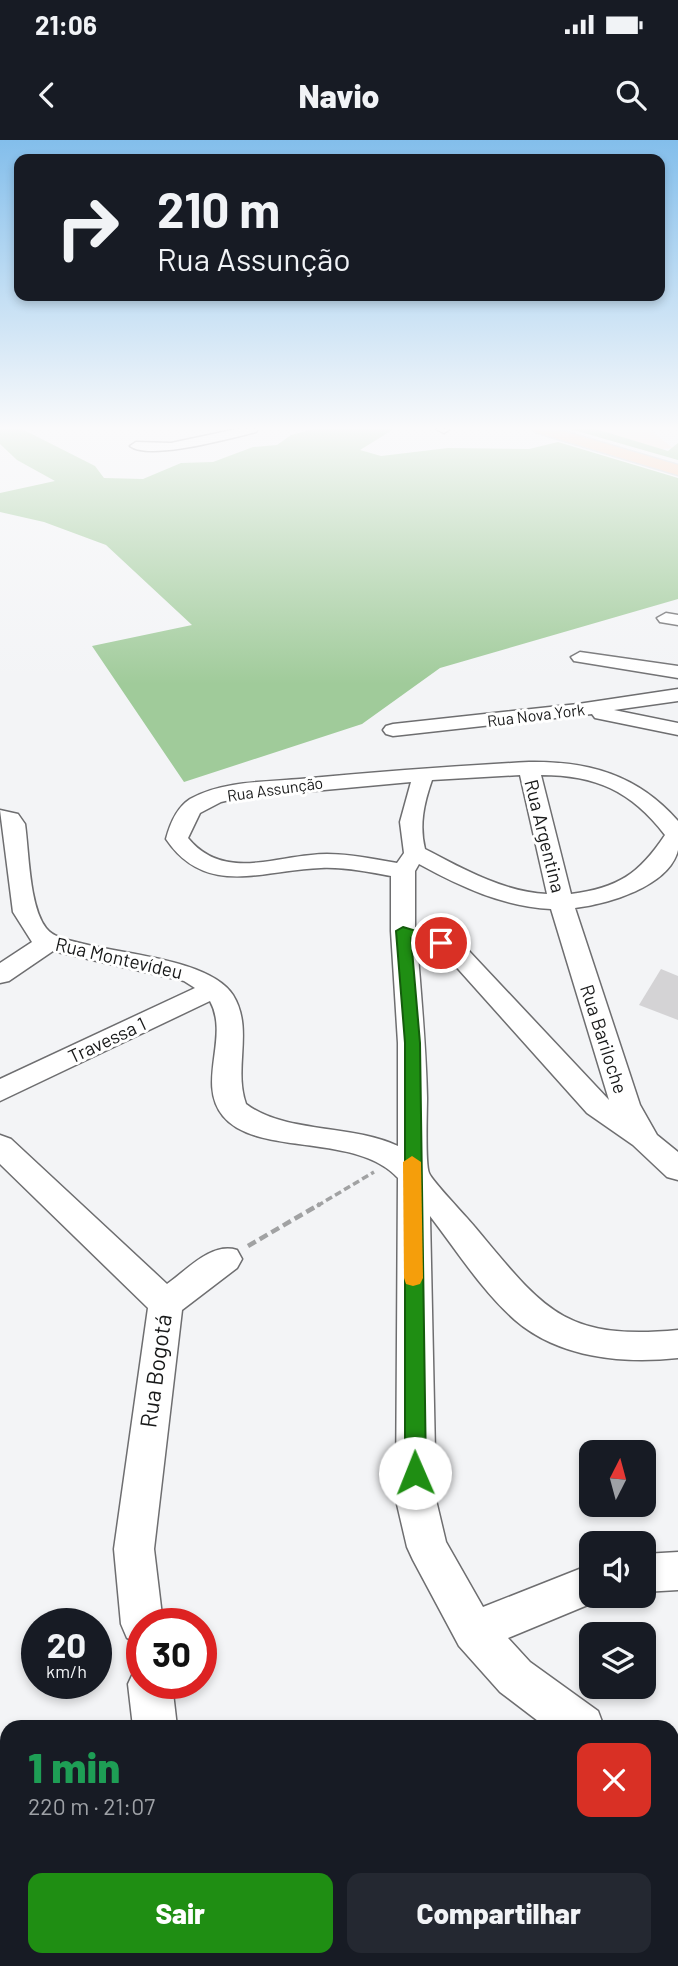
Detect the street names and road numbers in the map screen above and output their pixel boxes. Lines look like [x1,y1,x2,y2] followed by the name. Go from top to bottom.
[486,699,586,730] street label: Rua Nova York
[226,772,324,805] street label: Rua Assunção
[520,777,571,895] street label: Rua Argentina
[53,932,185,983] street label: Rua Montevídeu
[576,981,633,1096] street label: Rua Bariloche
[64,1012,149,1068] street label: Travessa 1
[133,1312,177,1430] street label: Rua Bogotá

